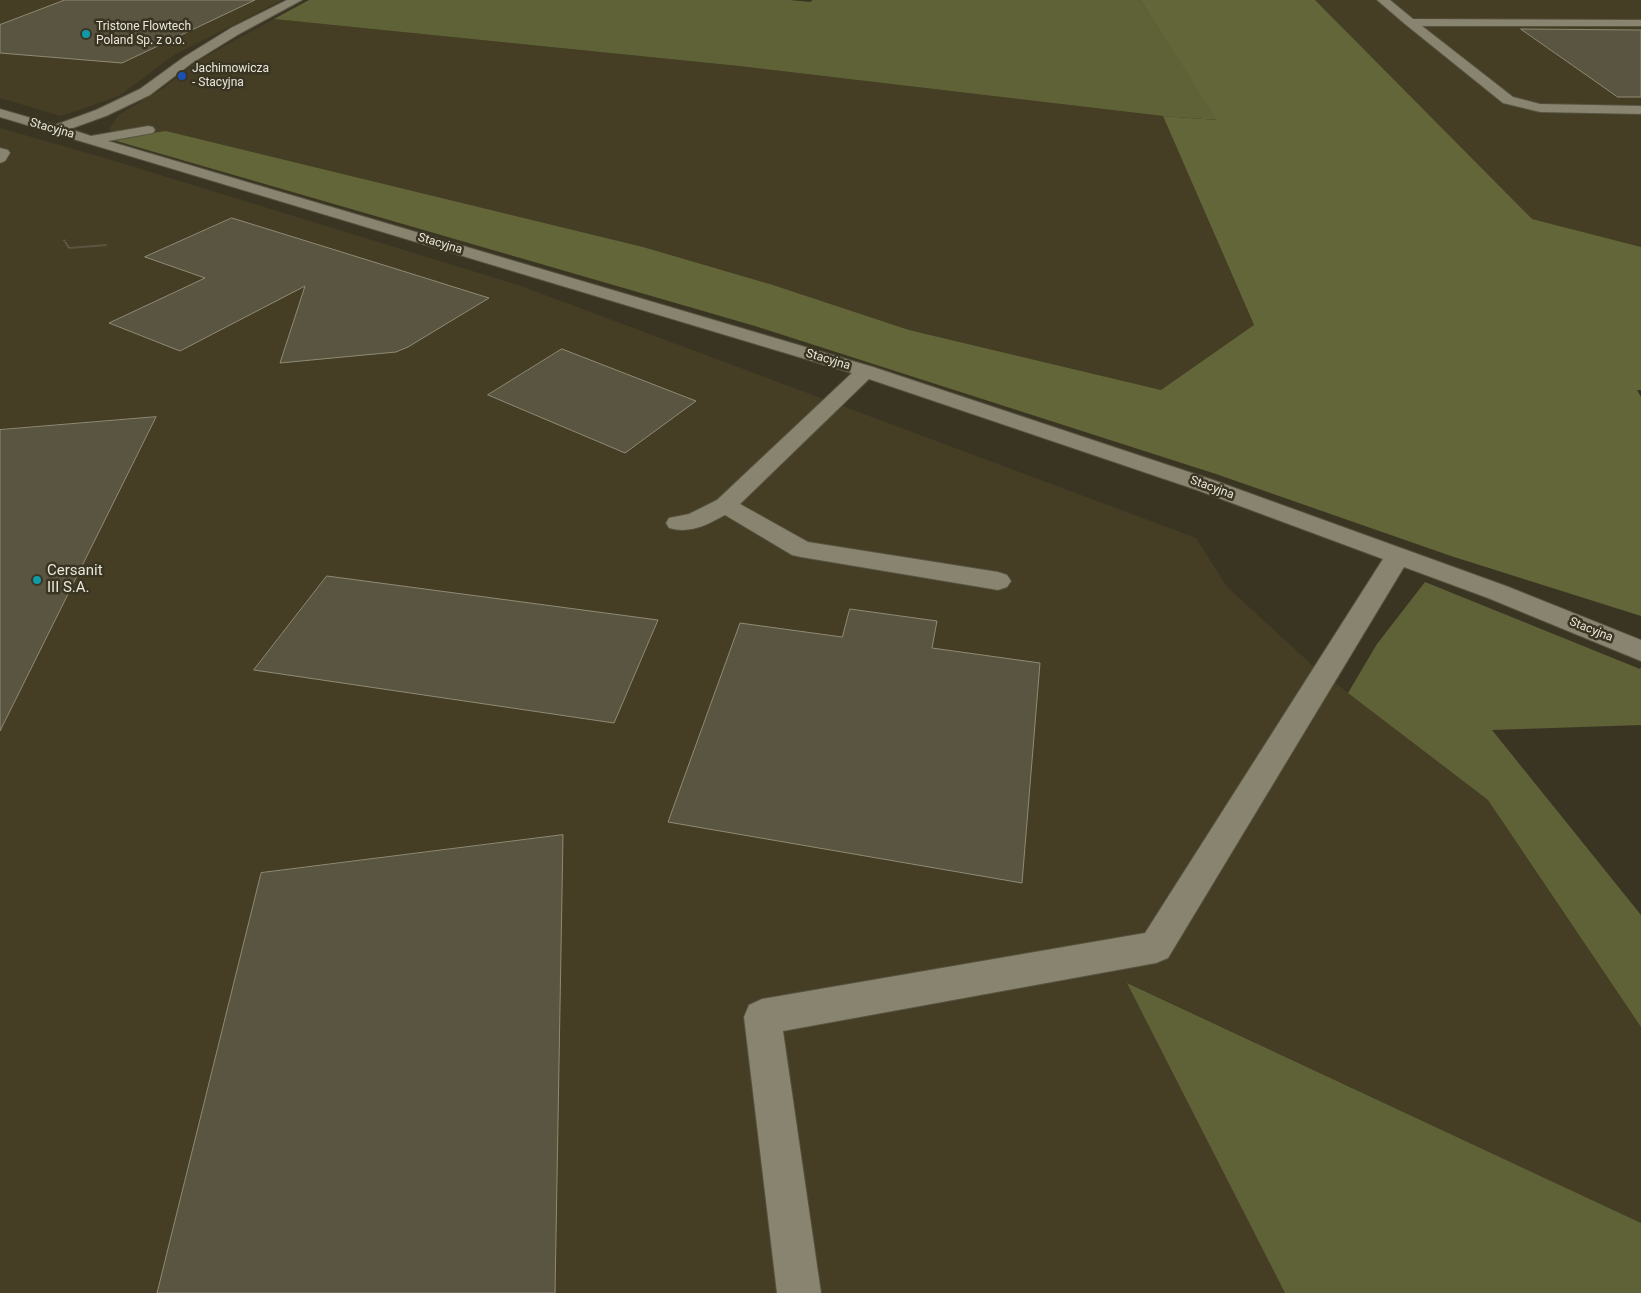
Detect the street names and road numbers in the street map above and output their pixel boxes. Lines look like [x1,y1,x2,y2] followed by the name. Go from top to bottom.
[28,116,76,142] street label: Stacyjna
[416,230,464,258] street label: Stacyjna
[804,346,852,374] street label: Stacyjna
[1188,473,1236,503] street label: Stacyjna
[1567,615,1615,645] street label: Stacyjna

